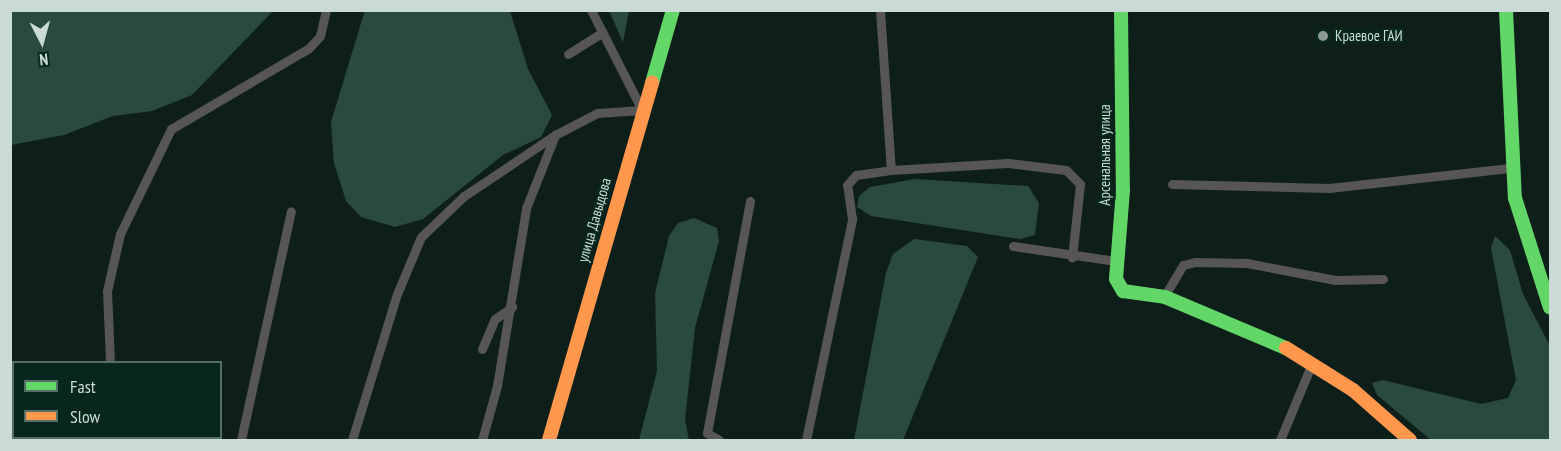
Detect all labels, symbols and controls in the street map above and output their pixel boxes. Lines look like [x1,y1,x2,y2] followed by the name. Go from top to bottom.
[12,12,72,72] north arrow
[1335,27,1403,45] place label: Краевое ГАИ
[1316,29,1330,43] marker: Краевое ГАИ
[39,50,49,70] text: N
[1096,104,1114,206] street label: Арсенальная улица
[573,176,615,264] street label: улица Давыдова
[12,361,222,439] legend
[70,375,96,398] text: Fast
[70,405,100,428] text: Slow

